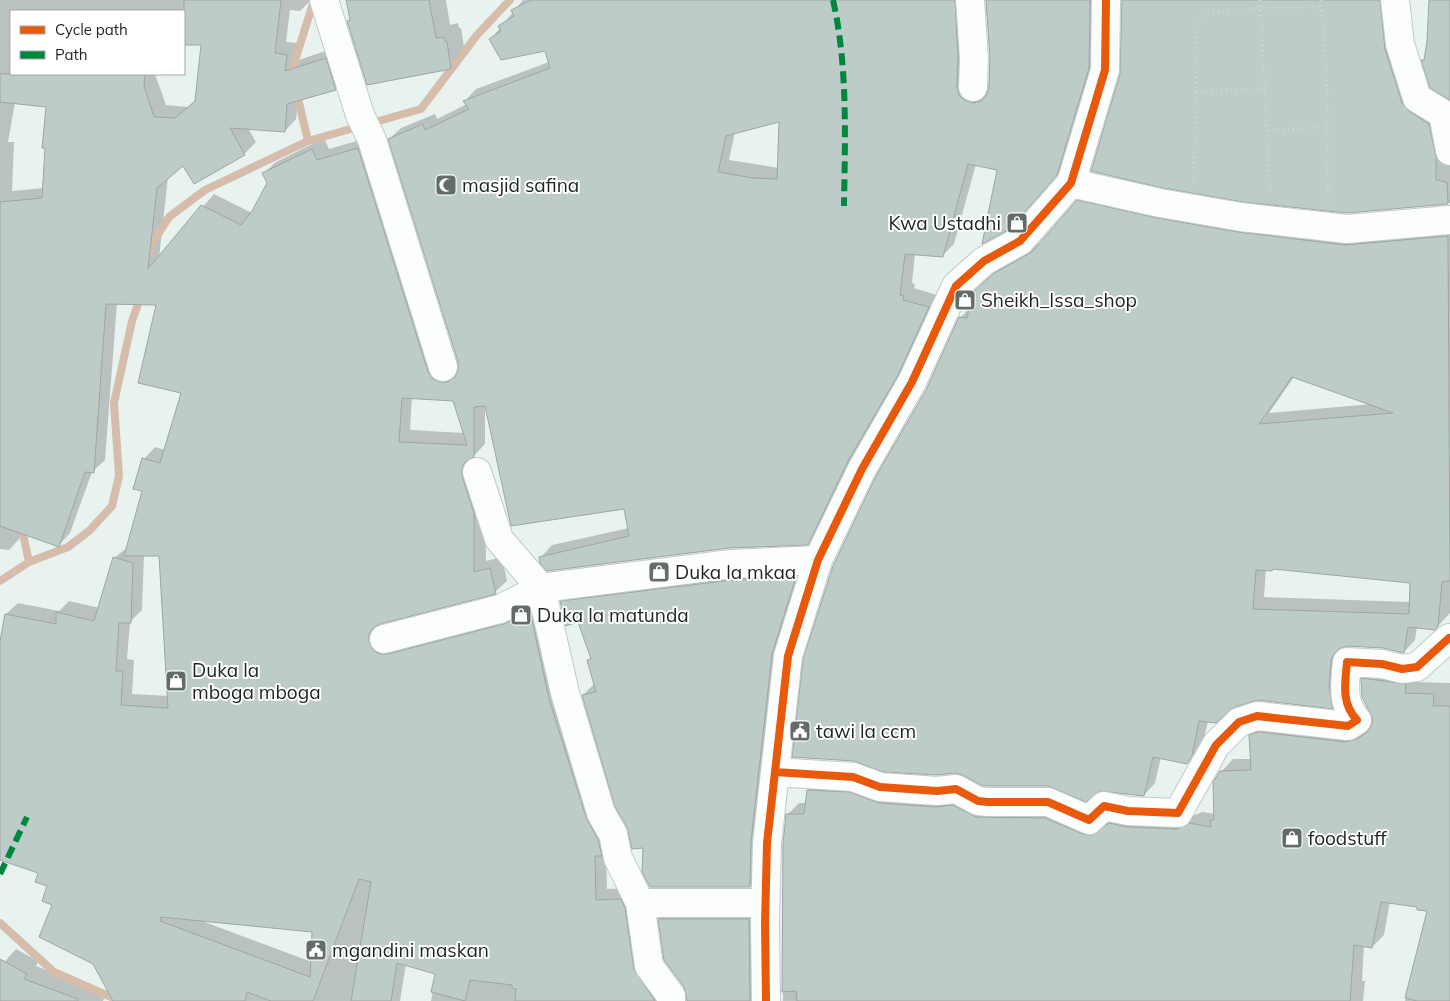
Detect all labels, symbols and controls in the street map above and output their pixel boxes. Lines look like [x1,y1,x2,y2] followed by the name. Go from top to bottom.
[10,10,185,75] legend
[55,20,128,39] text: Cycle path
[55,45,87,64] text: Path
[434,173,458,197] mosque icon: masjid safina
[462,173,579,197] place label: masjid safina
[888,211,1001,235] place label: Kwa Ustadhi
[1005,211,1029,235] shop icon: Kwa Ustadhi
[953,288,977,312] shop icon: Sheikh_Issa_shop
[981,288,1137,312] place label: Sheikh_Issa_shop
[647,560,671,584] shop icon: Duka la mkaa
[675,560,796,584] place label: Duka la mkaa
[509,603,533,627] shop icon: Duka la matunda
[537,603,689,627] place label: Duka la matunda
[192,658,321,704] place label: Duka la mboga mboga
[164,669,188,693] shop icon: Duka la mboga mboga
[788,719,812,743] public building icon: tawi la ccm
[816,719,916,743] place label: tawi la ccm
[1280,826,1304,850] shop icon: foodstuff
[1308,826,1387,850] place label: foodstuff
[304,938,328,962] public building icon: mgandini maskan
[332,938,489,962] place label: mgandini maskan

